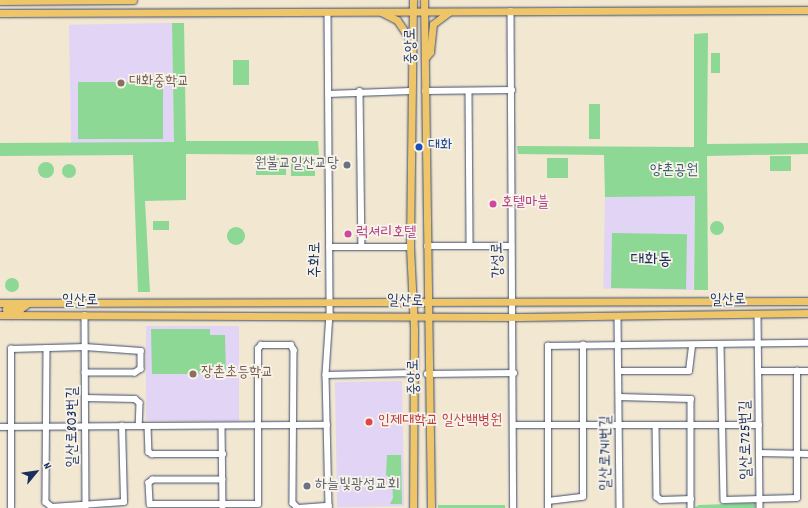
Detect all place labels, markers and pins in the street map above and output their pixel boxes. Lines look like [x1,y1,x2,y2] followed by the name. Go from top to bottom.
[129,74,189,92] place label: 대화중학교
[116,78,126,88] marker: 대화중학교
[428,138,452,156] place label: 대화
[413,141,425,153] marker: 대화
[255,156,339,174] place label: 원불교일산교당
[342,160,352,170] marker: 원불교일산교당
[501,195,549,213] place label: 호텔마블
[488,199,498,209] marker: 호텔마블
[356,225,416,243] place label: 럭셔리호텔
[343,229,353,239] marker: 럭셔리호텔
[201,365,273,383] place label: 장촌초등학교
[188,369,198,379] marker: 장촌초등학교
[378,413,502,431] place label: 인제대학교 일산백병원
[363,416,375,428] marker: 인제대학교 일산백병원
[315,477,399,495] place label: 하늘빛광성교회
[302,481,312,491] marker: 하늘빛광성교회

